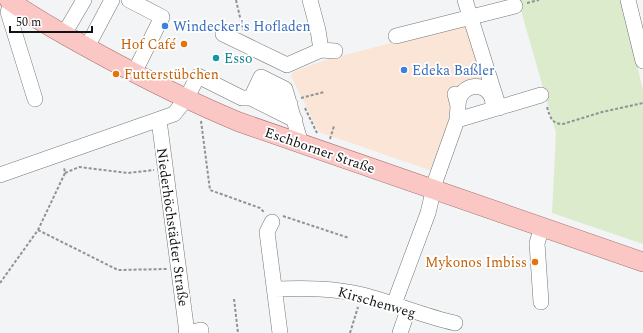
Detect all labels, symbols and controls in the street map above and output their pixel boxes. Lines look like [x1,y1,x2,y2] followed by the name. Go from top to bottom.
[10,8,92,34] scale bar
[16,13,41,32] text: 50 m
[173,16,311,37] place label: Windecker's Hofladen
[160,21,170,31] marker: Windecker's Hofladen
[120,34,176,55] place label: Hof Café
[179,39,189,49] marker: Hof Café
[224,48,253,69] place label: Esso
[211,53,221,63] marker: Esso
[412,60,495,81] place label: Edeka Baßler
[124,64,219,85] place label: Futterstübchen
[399,65,409,75] marker: Edeka Baßler
[111,69,121,79] marker: Futterstübchen
[262,122,378,179] street label: Eschborner Straße
[151,146,194,308] street label: Niederhöchstädter Straße
[425,252,527,273] place label: Mykonos Imbiss
[530,257,540,267] marker: Mykonos Imbiss
[335,281,418,324] street label: Kirschenweg

